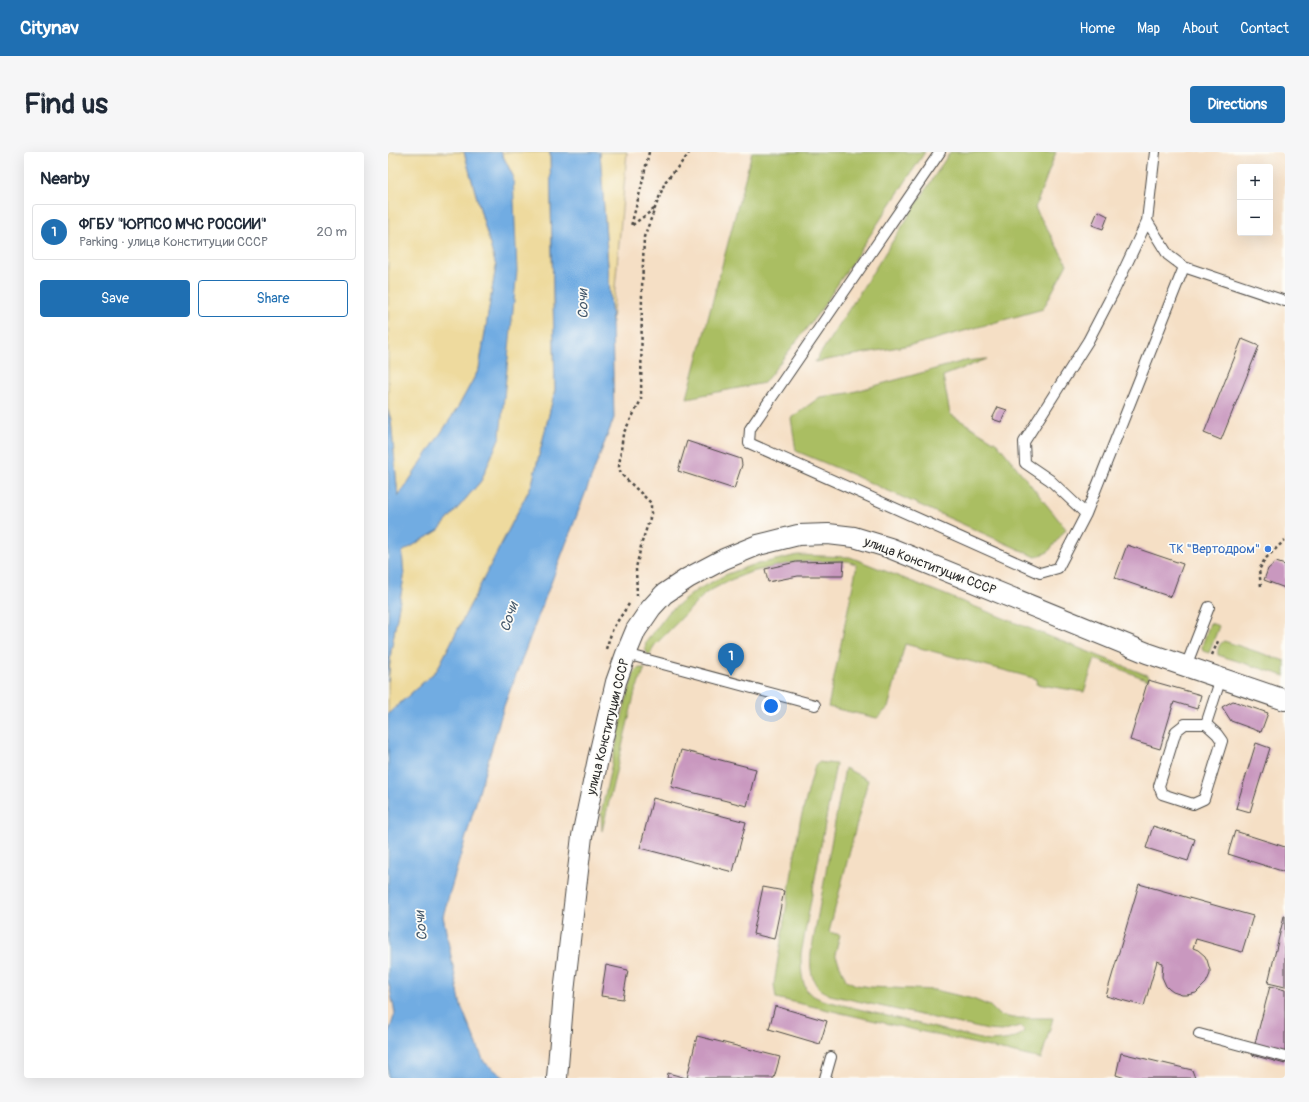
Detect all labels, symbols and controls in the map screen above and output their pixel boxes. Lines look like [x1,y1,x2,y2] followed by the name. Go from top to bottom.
[20,16,79,40] text: Citynav
[1080,20,1115,37] text: Home
[1137,20,1160,37] text: Map
[1182,20,1218,37] text: About
[1240,20,1289,37] text: Contact
[1190,86,1285,123] button: Directions
[24,87,108,122] text: Find us
[1237,164,1273,236] map controls
[1237,164,1273,200] button: +
[40,168,89,189] text: Nearby
[1237,200,1273,236] button: −
[79,215,267,234] text: ФГБУ "ЮРПСО МЧС РОССИИ"
[51,224,57,240] text: 1
[316,224,347,240] text: 20 m
[79,234,268,250] text: Parking · улица Конституции СССР
[40,280,190,317] button: Save
[198,280,348,317] button: Share
[574,287,592,319] water label: Сочи
[861,533,999,599] street label: улица Конституции СССР
[1169,541,1260,557] place label: ТК "Вертодром"
[1263,544,1273,554] marker: ТК "Вертодром"
[496,599,522,634] water label: Сочи
[718,643,744,676] pin: 1
[583,657,633,798] street label: улица Конституции СССР
[761,696,781,716] your location
[411,909,431,942] water label: Сочи

